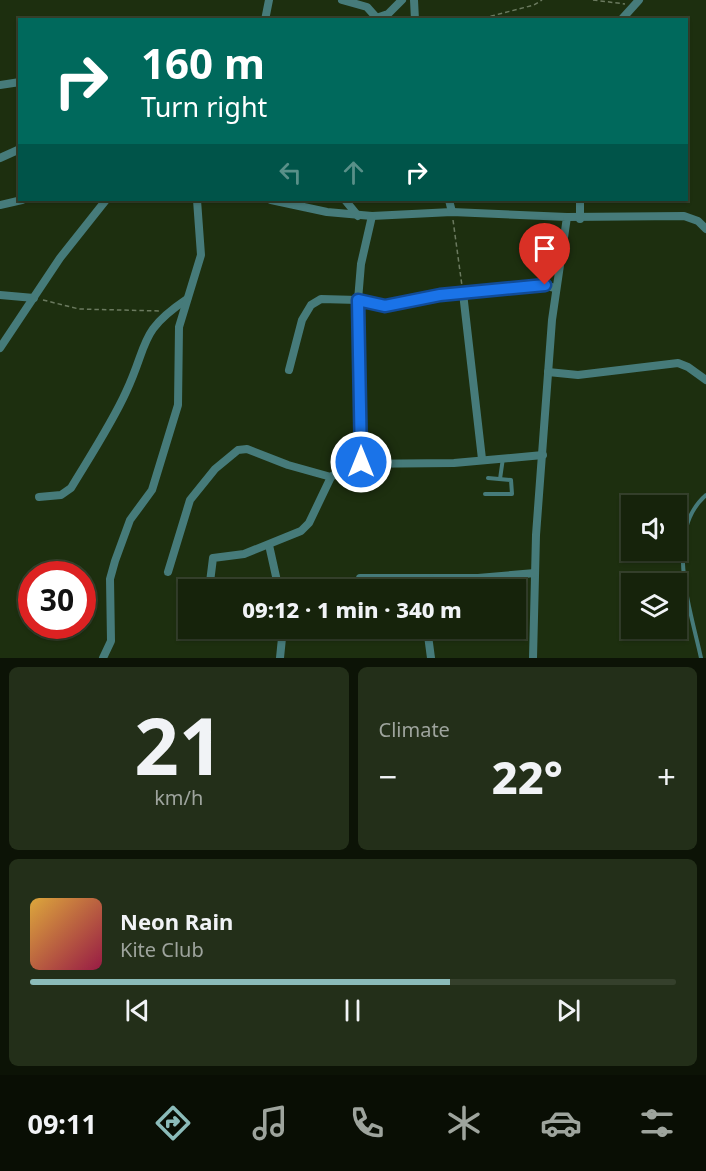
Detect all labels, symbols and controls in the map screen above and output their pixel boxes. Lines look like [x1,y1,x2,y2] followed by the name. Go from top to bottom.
[141,34,265,91] text: 160 m
[42,42,120,120] icon: right
[141,88,267,125] text: Turn right
[274,156,307,189] icon: left
[337,156,370,189] icon: ahead
[400,156,433,189] icon: right
[519,223,570,285] pin
[528,232,561,265] icon: arrive
[329,430,393,494] position arrow
[621,495,687,639] map controls
[621,495,687,561] button: sound
[18,561,96,639] speed limit sign: 30
[621,573,687,639] button: layers
[242,594,462,624] text: 09:12 · 1 min · 340 m
[134,692,223,798] text: 21
[379,716,450,743] text: Climate
[492,746,563,807] text: 22°
[379,754,397,799] text: −
[657,754,676,799] text: +
[154,784,203,811] text: km/h
[120,906,233,936] text: Neon Rain
[120,936,204,963] text: Kite Club
[121,994,154,1027] icon: previous
[336,994,369,1027] icon: pause
[552,994,585,1027] icon: next
[152,1102,194,1144] icon: directions
[249,1102,291,1144] icon: music
[346,1102,388,1144] icon: phone
[443,1102,485,1144] icon: climate
[540,1102,582,1144] icon: car
[636,1102,678,1144] icon: filters
[27,1105,97,1142] text: 09:11

